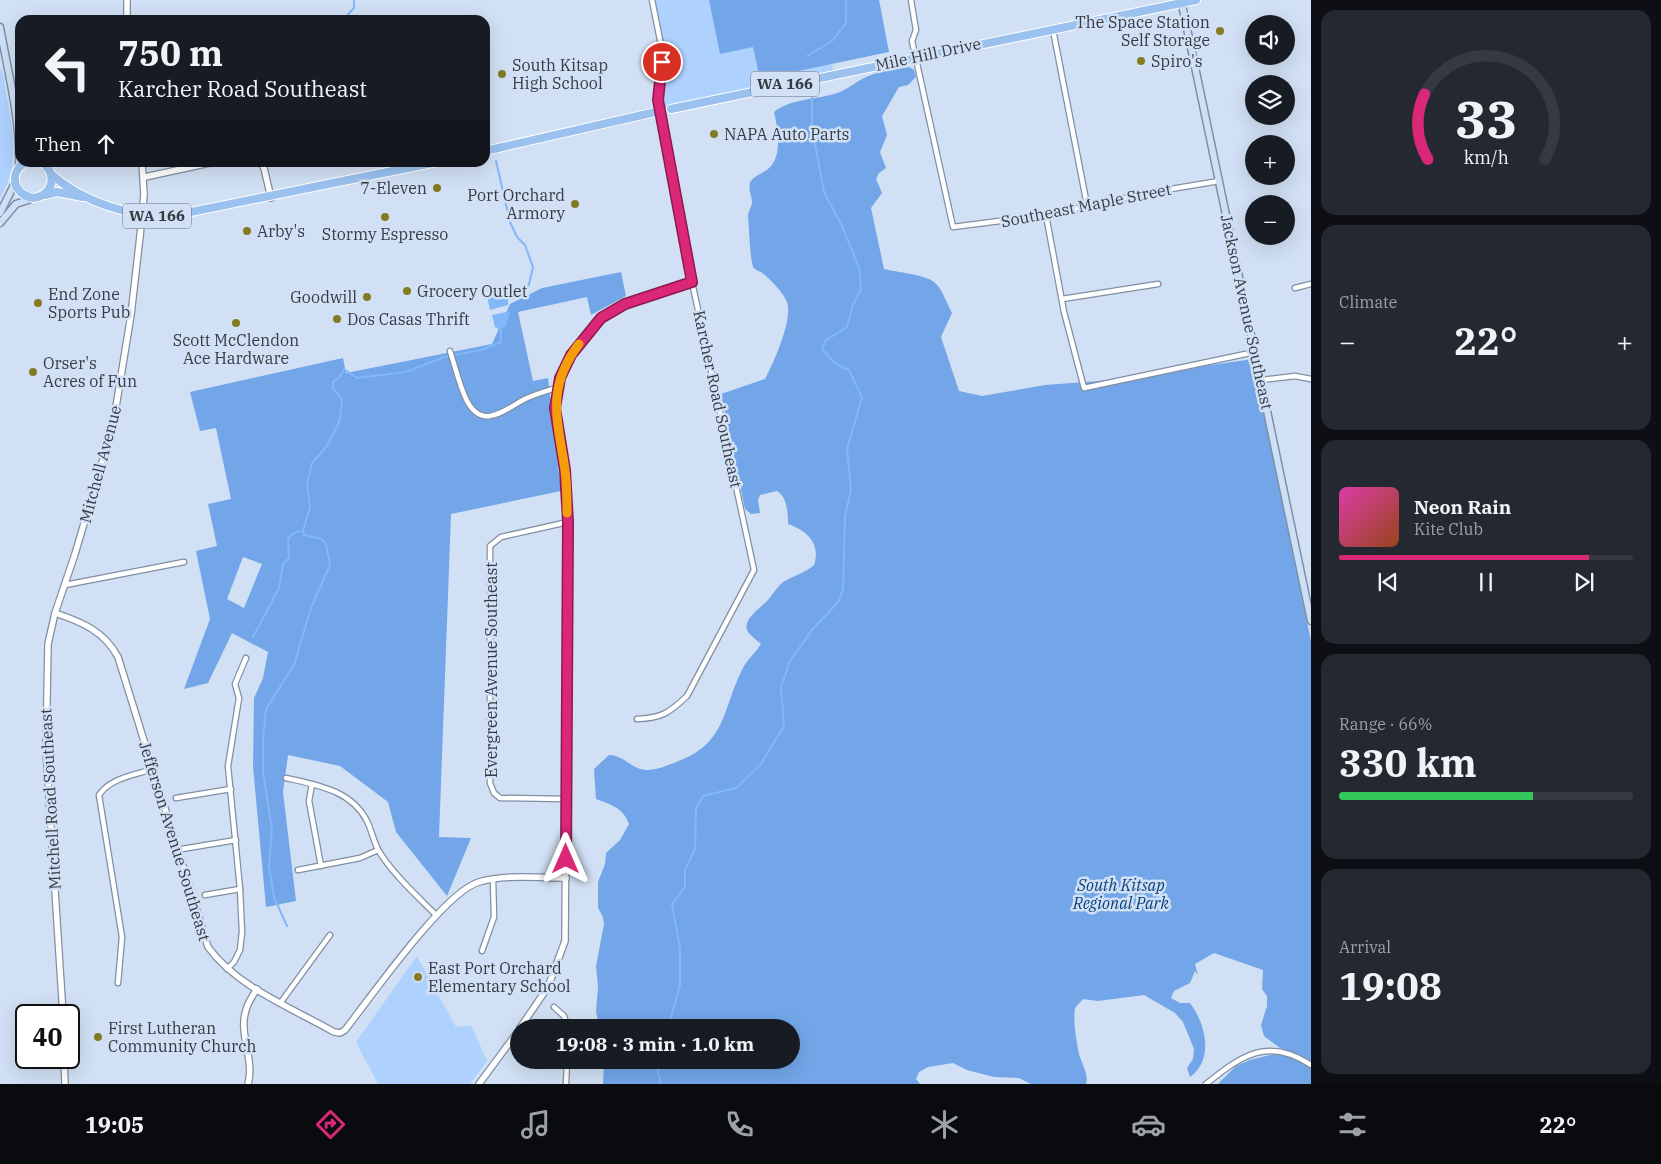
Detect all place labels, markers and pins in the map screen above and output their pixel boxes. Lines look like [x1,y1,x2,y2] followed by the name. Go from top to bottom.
[1075,12,1210,50] place label: The Space Station Self Storage
[1214,25,1226,37] marker: The Space Station Self Storage
[641,41,683,83] pin
[1151,51,1203,71] place label: Spiro's
[512,55,608,93] place label: South Kitsap High School
[1135,55,1147,67] marker: Spiro's
[496,68,508,80] marker: South Kitsap High School
[724,124,849,144] place label: NAPA Auto Parts
[708,128,720,140] marker: NAPA Auto Parts
[360,178,427,198] place label: 7-Eleven
[431,182,443,194] marker: 7-Eleven
[467,185,565,223] place label: Port Orchard Armory
[569,198,581,210] marker: Port Orchard Armory
[379,211,391,223] marker: Stormy Espresso
[257,221,305,241] place label: Arby's
[322,224,448,244] place label: Stormy Espresso
[241,225,253,237] marker: Arby's
[417,281,528,301] place label: Grocery Outlet
[48,284,130,322] place label: End Zone Sports Pub
[401,285,413,297] marker: Grocery Outlet
[290,287,357,307] place label: Goodwill
[361,291,373,303] marker: Goodwill
[32,297,44,309] marker: End Zone Sports Pub
[347,309,470,329] place label: Dos Casas Thrift
[331,313,343,325] marker: Dos Casas Thrift
[230,317,242,329] marker: Scott McClendon Ace Hardware
[173,330,299,368] place label: Scott McClendon Ace Hardware
[43,353,137,391] place label: Orser's Acres of Fun
[27,366,39,378] marker: Orser's Acres of Fun
[428,958,571,996] place label: East Port Orchard Elementary School
[412,971,424,983] marker: East Port Orchard Elementary School
[108,1018,256,1056] place label: First Lutheran Community Church
[92,1031,104,1043] marker: First Lutheran Community Church

